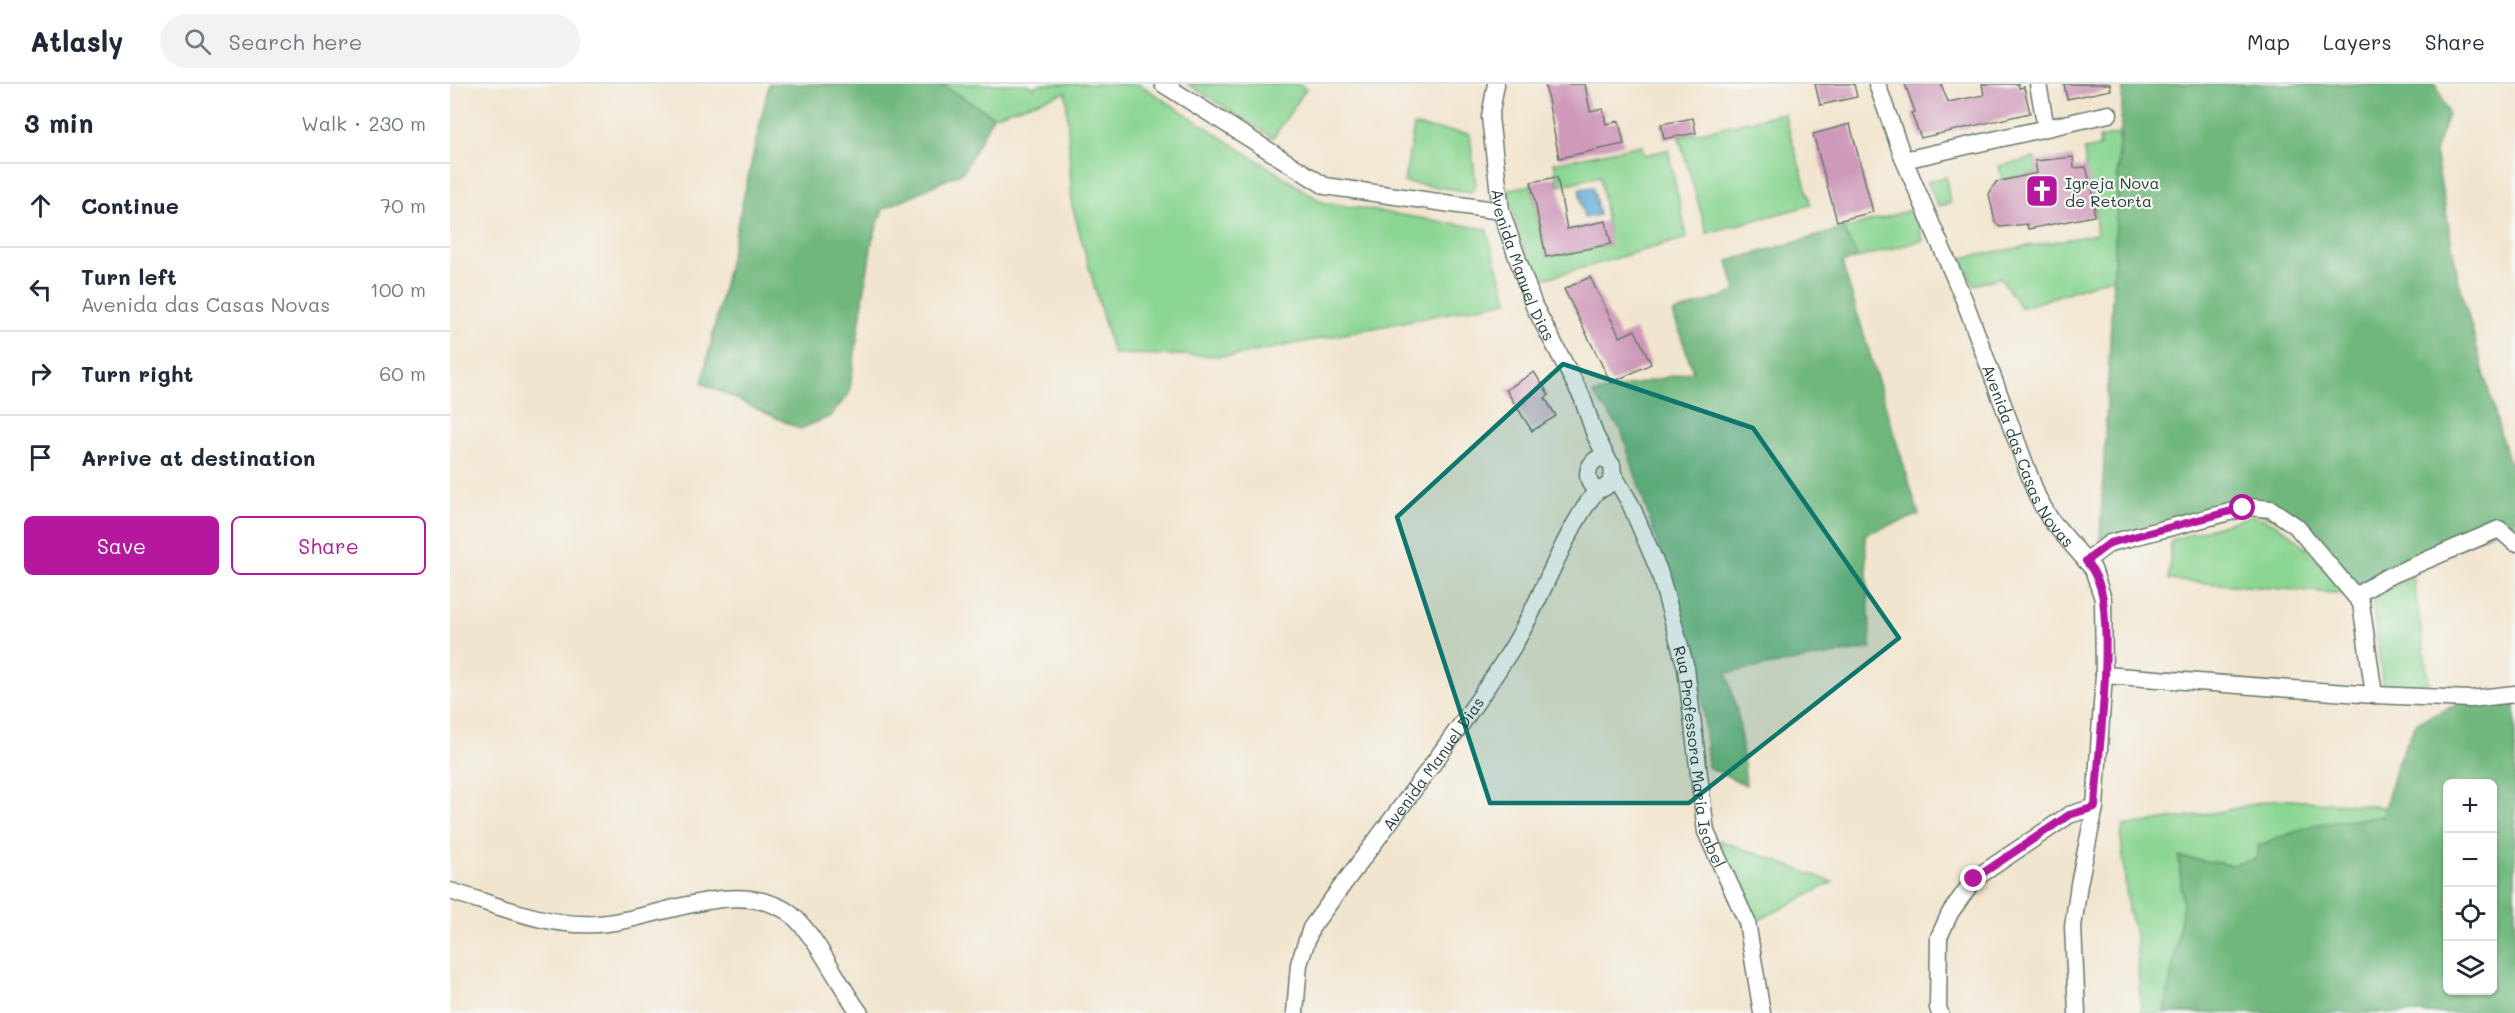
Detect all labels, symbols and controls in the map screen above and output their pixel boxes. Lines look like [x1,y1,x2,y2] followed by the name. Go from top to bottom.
[160,14,580,68] search box
[30,23,124,59] text: Atlasly
[181,25,214,58] icon: search
[229,27,362,56] text: Search here
[2247,28,2290,55] text: Map
[2323,28,2392,55] text: Layers
[2425,28,2485,55] text: Share
[24,106,93,140] text: 3 min
[301,110,426,136] text: Walk · 230 m
[2065,172,2159,211] place label: Igreja Nova de Retorta
[2024,173,2060,209] church icon: Igreja Nova de Retorta
[1488,188,1561,344] street label: Avenida Manuel Dias
[24,189,57,222] icon: ahead
[81,191,179,220] text: Continue
[380,192,426,218] text: 70 m
[81,262,177,291] text: Turn left
[24,273,57,306] icon: left
[370,276,426,302] text: 100 m
[81,291,330,317] text: Avenida das Casas Novas
[24,357,57,390] icon: right
[81,359,193,388] text: Turn right
[379,360,426,386] text: 60 m
[1978,361,2080,551] street label: Avenida das Casas Novas
[24,441,57,474] icon: arrive
[81,443,316,472] text: Arrive at destination
[2229,494,2255,520] route start
[24,516,219,575] button: Save
[231,516,426,575] button: Share
[1670,643,1731,870] street label: Rua Professora Maria Isabel
[1377,692,1488,834] street label: Avenida Manuel Dias
[2443,779,2497,995] map controls
[2443,779,2497,833] button: +
[2443,833,2497,887] button: −
[1960,865,1986,891] route end
[2443,887,2497,941] button: locate
[2443,941,2497,995] button: layers

